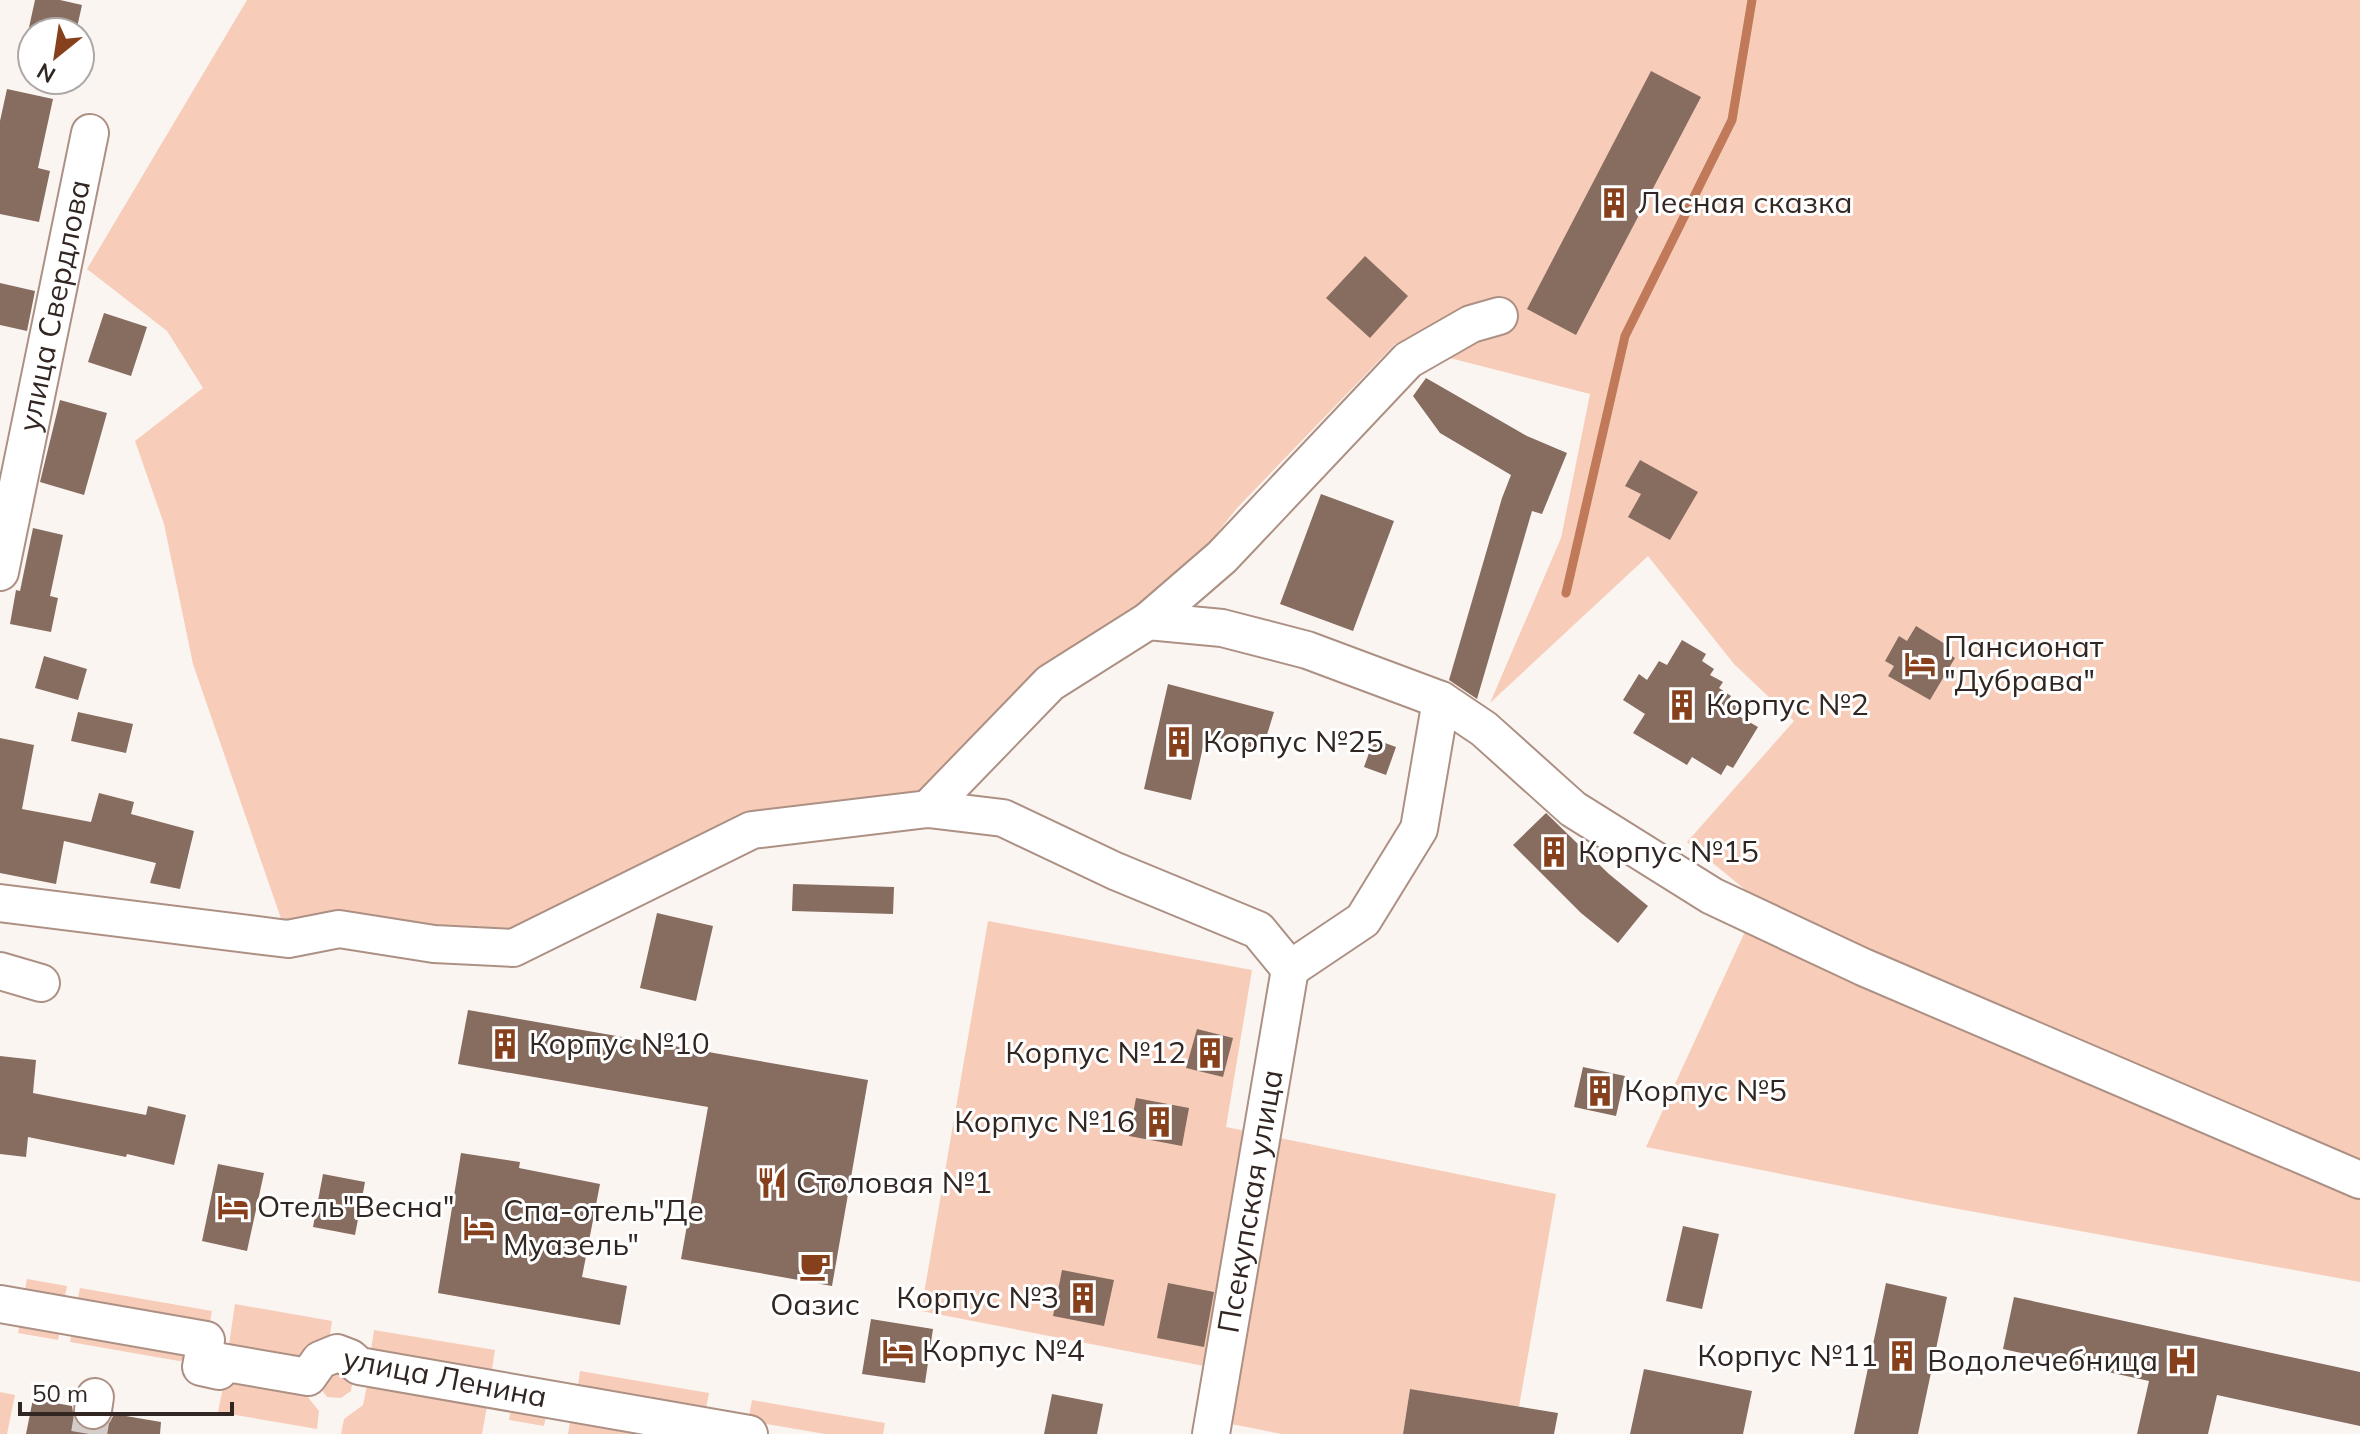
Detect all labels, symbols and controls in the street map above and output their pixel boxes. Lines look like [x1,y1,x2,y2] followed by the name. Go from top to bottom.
[16,16,96,96] north arrow
[32,57,60,90] text: N
[9,176,98,435] street label: улица Свердлова
[1638,183,1852,221] place label: Лесная сказка
[1597,186,1631,220] building icon: Лесная сказка
[1944,627,2104,699] place label: Пансионат "Дубрава"
[1903,647,1937,681] hotel icon: Пансионат "Дубрава"
[1706,685,1869,723] place label: Корпус №2
[1665,688,1699,722] building icon: Корпус №2
[1203,722,1384,760] place label: Корпус №25
[1162,725,1196,759] building icon: Корпус №25
[1578,832,1759,870] place label: Корпус №15
[1537,835,1571,869] building icon: Корпус №15
[529,1024,710,1062] place label: Корпус №10
[488,1027,522,1061] building icon: Корпус №10
[1005,1033,1186,1071] place label: Корпус №12
[1193,1036,1227,1070] building icon: Корпус №12
[1209,1067,1291,1336] street label: Псекупская улица
[1624,1071,1787,1109] place label: Корпус №5
[1583,1074,1617,1108] building icon: Корпус №5
[954,1102,1135,1140] place label: Корпус №16
[1142,1105,1176,1139] building icon: Корпус №16
[796,1163,992,1201] place label: Столовая №1
[755,1166,789,1200] restaurant icon: Столовая №1
[257,1187,455,1225] place label: Отель"Весна"
[216,1190,250,1224] hotel icon: Отель"Весна"
[503,1191,704,1263] place label: Спа-отель"Де Муазель"
[462,1211,496,1245] hotel icon: Спа-отель"Де Муазель"
[798,1249,832,1283] cafe icon: Оазис
[896,1278,1059,1316] place label: Корпус №3
[1066,1281,1100,1315] building icon: Корпус №3
[770,1285,860,1323] place label: Оазис
[922,1331,1085,1369] place label: Корпус №4
[881,1334,915,1368] hotel icon: Корпус №4
[1697,1336,1878,1374] place label: Корпус №11
[340,1339,550,1415] street label: улица Ленина
[1885,1339,1919,1373] building icon: Корпус №11
[1927,1341,2158,1379] place label: Водолечебница
[2165,1344,2199,1378] hospital icon: Водолечебница
[20,1366,232,1416] scale bar
[32,1378,88,1408] text: 50 m

